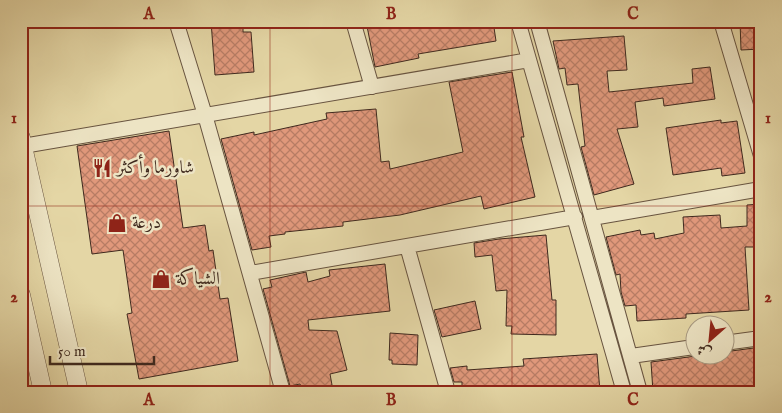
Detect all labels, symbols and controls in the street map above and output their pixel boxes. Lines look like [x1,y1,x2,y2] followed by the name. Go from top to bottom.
[143,5,156,25] text: A
[386,5,397,25] text: B
[627,5,639,25] text: C
[11,109,17,129] text: 1
[765,109,771,129] text: 1
[115,154,194,180] place label: شاورما وأكثر
[91,157,113,179] restaurant icon: شاورما وأكثر
[106,212,128,234] shop icon: درعة
[132,212,161,235] place label: درعة
[175,267,220,291] place label: الشياكة
[150,268,172,290] shop icon: الشياكة
[10,288,18,308] text: 2
[764,288,772,308] text: 2
[684,316,734,366] north arrow
[50,333,154,365] scale bar
[694,339,715,362] text: ش
[58,342,86,361] text: 50 m
[143,391,156,411] text: A
[386,391,397,411] text: B
[627,391,639,411] text: C

